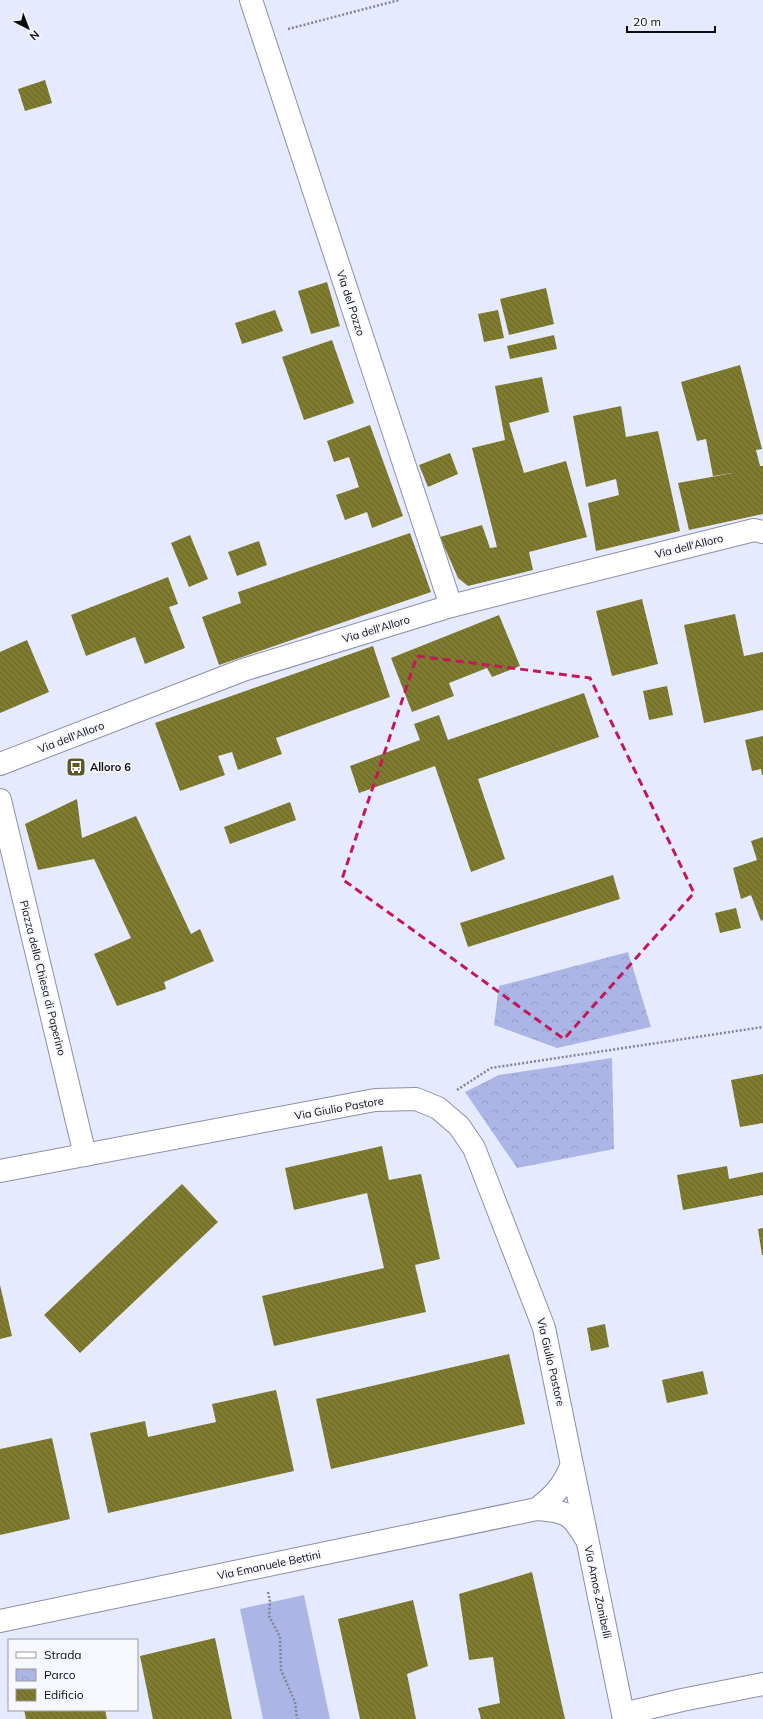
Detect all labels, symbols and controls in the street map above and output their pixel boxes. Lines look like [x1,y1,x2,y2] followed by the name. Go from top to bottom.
[8,8,48,48] north arrow
[627,8,715,34] scale bar
[633,14,661,29] text: 20 m
[27,27,42,43] text: N
[334,268,368,338] street label: Via del Pozzo
[653,531,725,561] street label: Via dell'Alloro
[341,612,411,646] street label: Via dell'Alloro
[36,718,106,756] street label: Via dell'Alloro
[65,756,87,778] bus stop icon: Alloro 6
[90,760,131,774] place label: Alloro 6
[17,899,69,1057] street label: Piazza della Chiesa di Paperino
[293,1093,385,1123] street label: Via Giulio Pastore
[534,1317,568,1407] street label: Via Giulio Pastore
[581,1544,615,1640] street label: Via Amos Zanibelli
[216,1547,322,1583] street label: Via Emanuele Bettini
[8,1639,138,1711] legend
[44,1647,82,1662] text: Strada
[44,1667,76,1682] text: Parco
[44,1687,84,1702] text: Edificio

